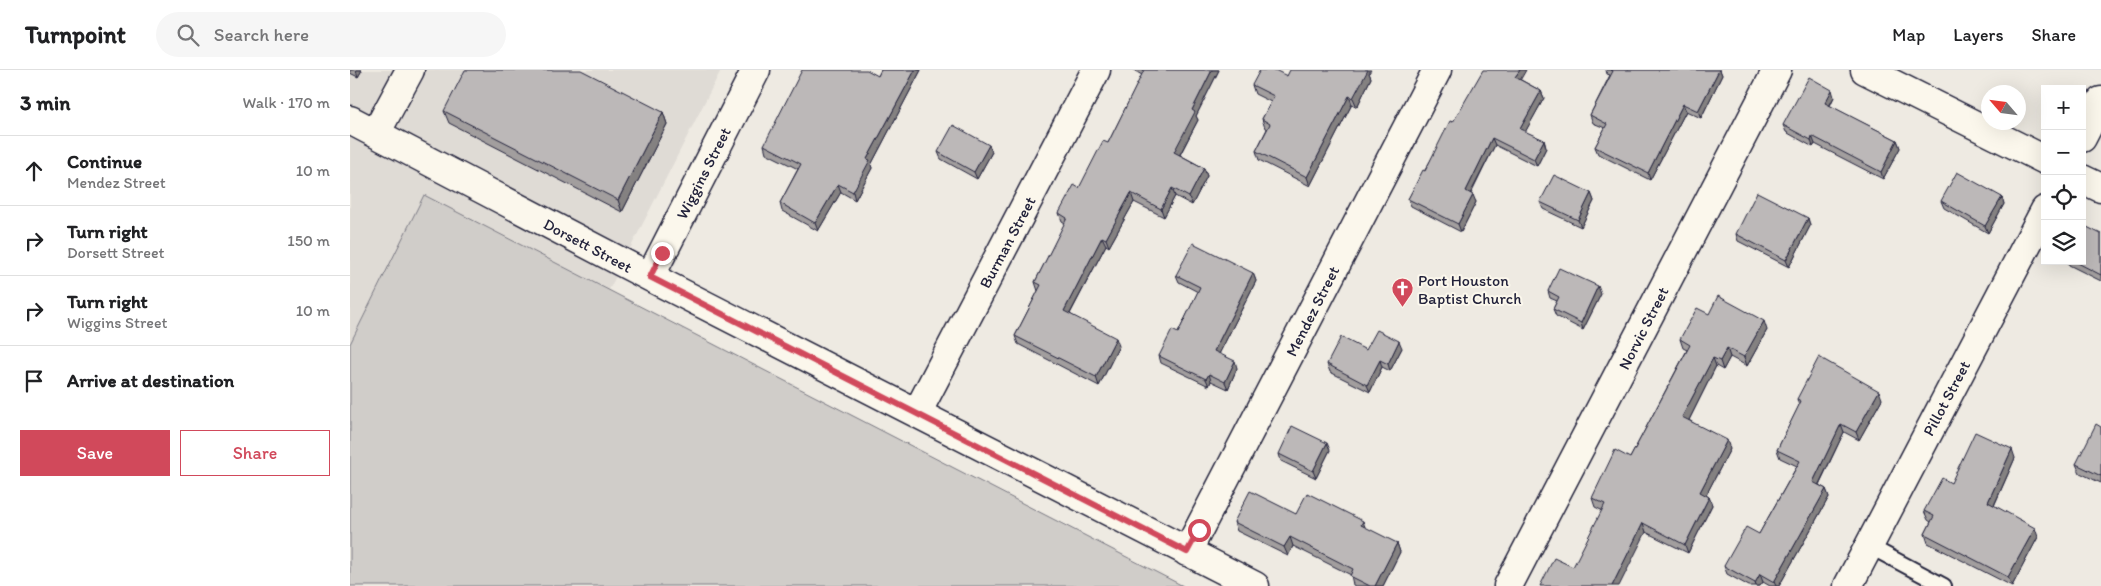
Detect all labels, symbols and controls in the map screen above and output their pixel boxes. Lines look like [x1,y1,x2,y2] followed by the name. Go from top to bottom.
[156,12,506,57] search box
[25,20,126,49] text: Turnpoint
[174,21,202,49] icon: search
[214,23,309,46] text: Search here
[1892,24,1925,46] text: Map
[1953,24,2003,46] text: Layers
[2031,24,2076,46] text: Share
[1981,85,2026,130] north arrow
[2041,85,2086,265] map controls
[2041,85,2086,130] button: +
[20,90,70,115] text: 3 min
[243,93,330,112] text: Walk · 170 m
[672,124,735,222] street label: Wiggins Street
[2041,130,2086,175] button: −
[67,150,142,173] text: Continue
[20,157,48,185] icon: ahead
[296,161,330,180] text: 10 m
[67,173,166,192] text: Mendez Street
[2041,175,2086,220] button: locate
[975,193,1040,291] street label: Burman Street
[540,214,635,277] street label: Dorsett Street
[67,220,148,243] text: Turn right
[2041,220,2086,265] button: layers
[20,227,48,255] icon: right
[287,231,330,250] text: 150 m
[651,242,674,265] route end
[67,243,165,262] text: Dorsett Street
[1282,263,1343,360] street label: Mendez Street
[1418,271,1521,308] place label: Port Houston Baptist Church
[1390,277,1414,308] church icon: Port Houston Baptist Church
[1614,284,1672,373] street label: Norvic Street
[67,290,148,313] text: Turn right
[20,297,48,325] icon: right
[296,301,330,320] text: 10 m
[67,313,168,332] text: Wiggins Street
[1919,357,1974,439] street label: Pillot Street
[20,367,48,395] icon: arrive
[67,369,234,392] text: Arrive at destination
[20,430,170,476] button: Save
[180,430,330,476] button: Share
[1188,519,1211,542] route start

